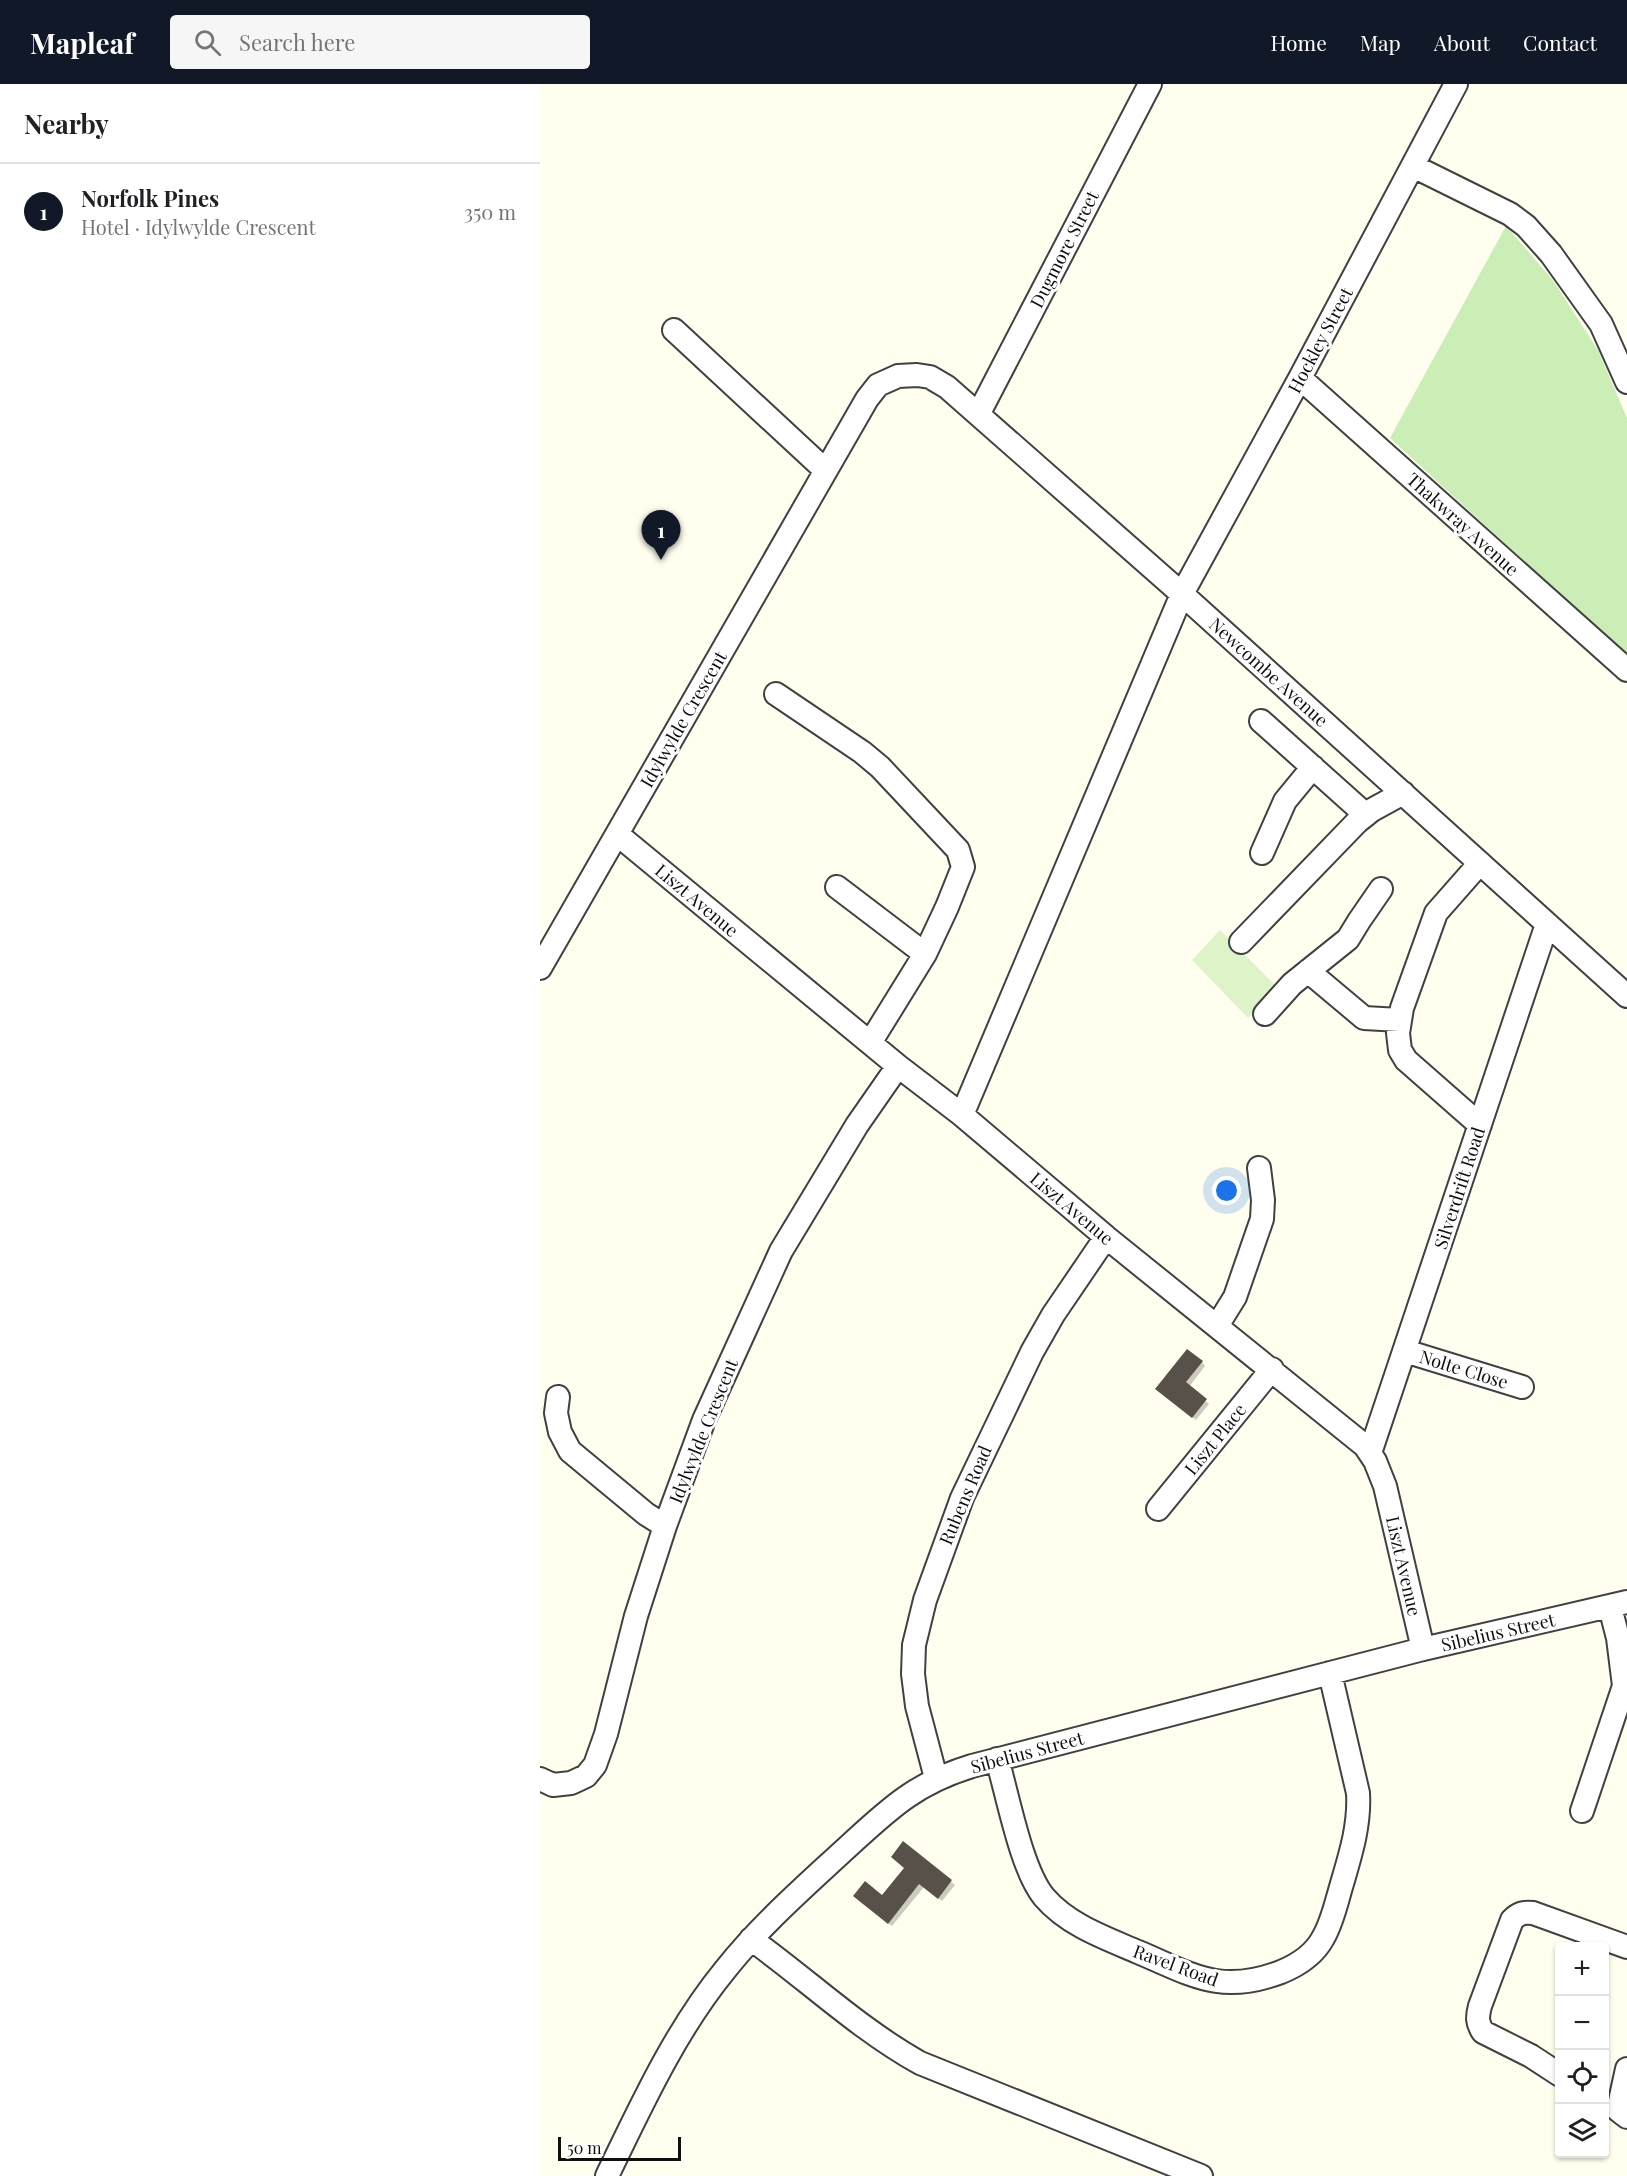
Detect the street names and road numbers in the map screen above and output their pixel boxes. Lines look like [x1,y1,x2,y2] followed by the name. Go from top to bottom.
[1024,186,1104,312] street label: Dugmore Street
[1282,282,1358,397] street label: Hockley Street
[1402,467,1524,581] street label: Thakwray Avenue
[1204,612,1334,732] street label: Newcombe Avenue
[634,646,732,792] street label: Idylwylde Crescent
[650,858,744,942] street label: Liszt Avenue
[1428,1124,1490,1252] street label: Silverdrift Road
[1025,1166,1119,1250] street label: Liszt Avenue
[1417,1344,1511,1394] street label: Nolte Close
[663,1355,743,1507] street label: Idylwylde Crescent
[1179,1398,1251,1480] street label: Liszt Place
[933,1441,997,1548] street label: Rubens Road
[1381,1514,1427,1618] street label: Liszt Avenue
[1439,1607,1558,1657] street label: Sibelius Street
[968,1725,1087,1779] street label: Sibelius Street
[1130,1939,1222,1992] street label: Ravel Road

